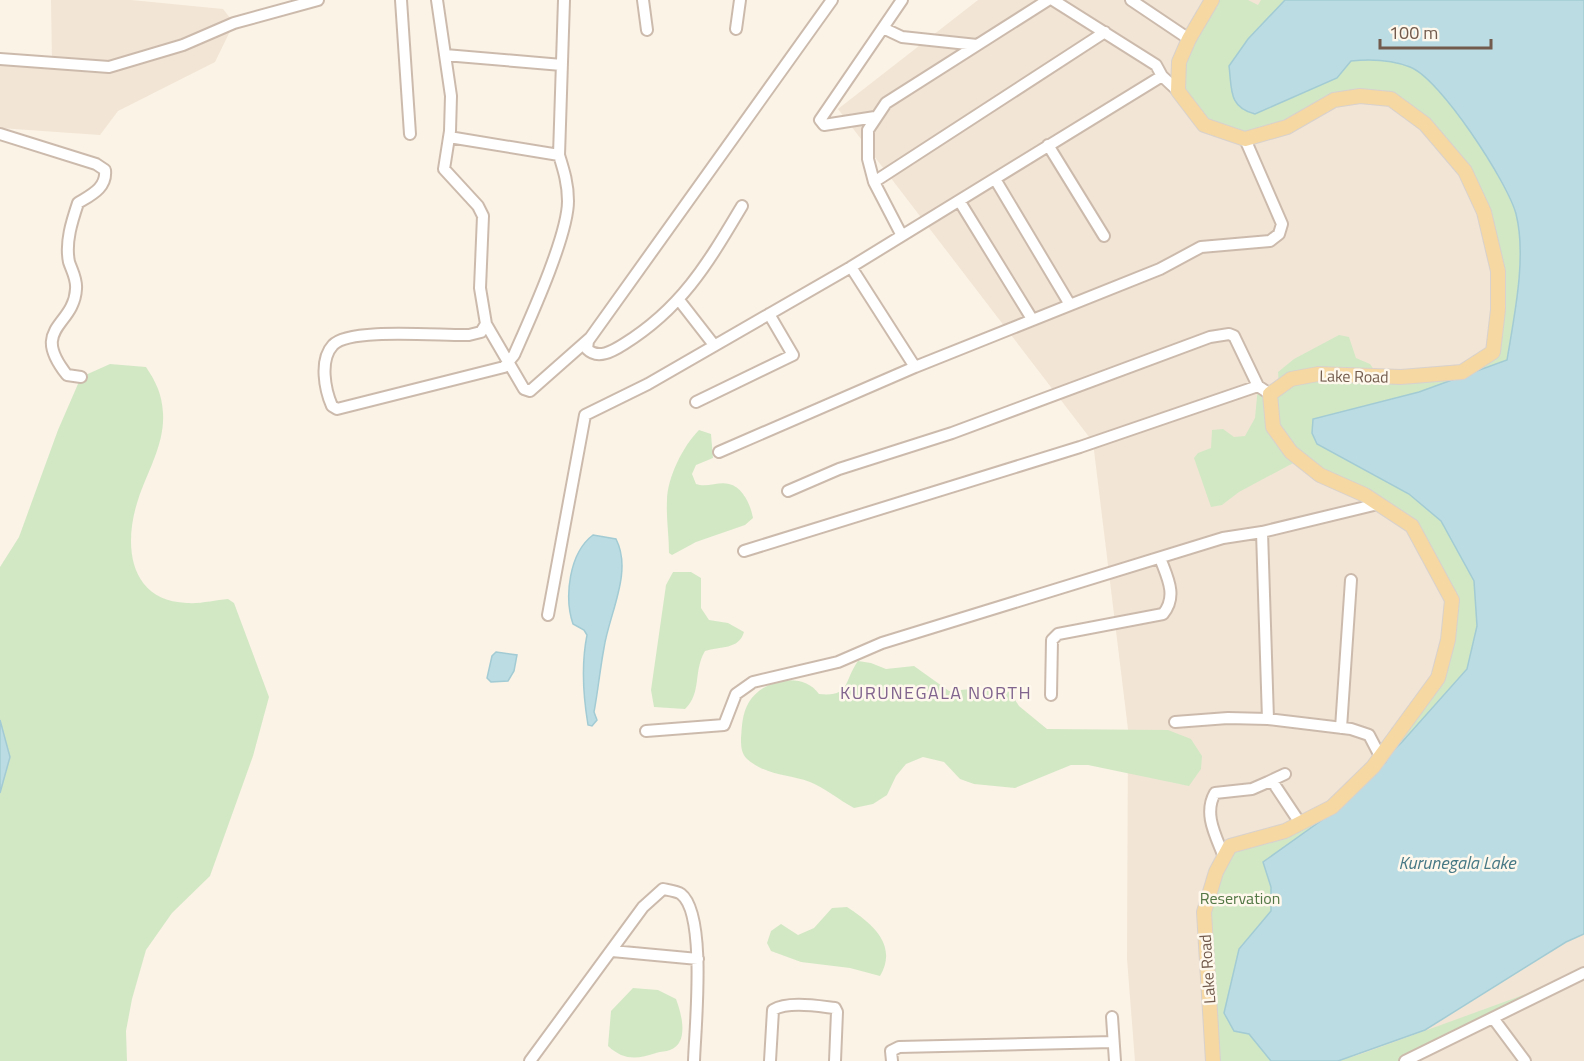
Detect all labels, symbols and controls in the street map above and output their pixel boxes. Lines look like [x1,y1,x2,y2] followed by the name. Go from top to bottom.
[1380,12,1491,50] scale bar
[1389,19,1438,46] text: 100 m
[1319,363,1389,389] street label: Lake Road
[840,679,1032,706] district label: KURUNEGALA NORTH
[1399,849,1517,876] water label: Kurunegala Lake
[1200,886,1280,910] park label: Reservation
[1193,934,1221,1004] street label: Lake Road

